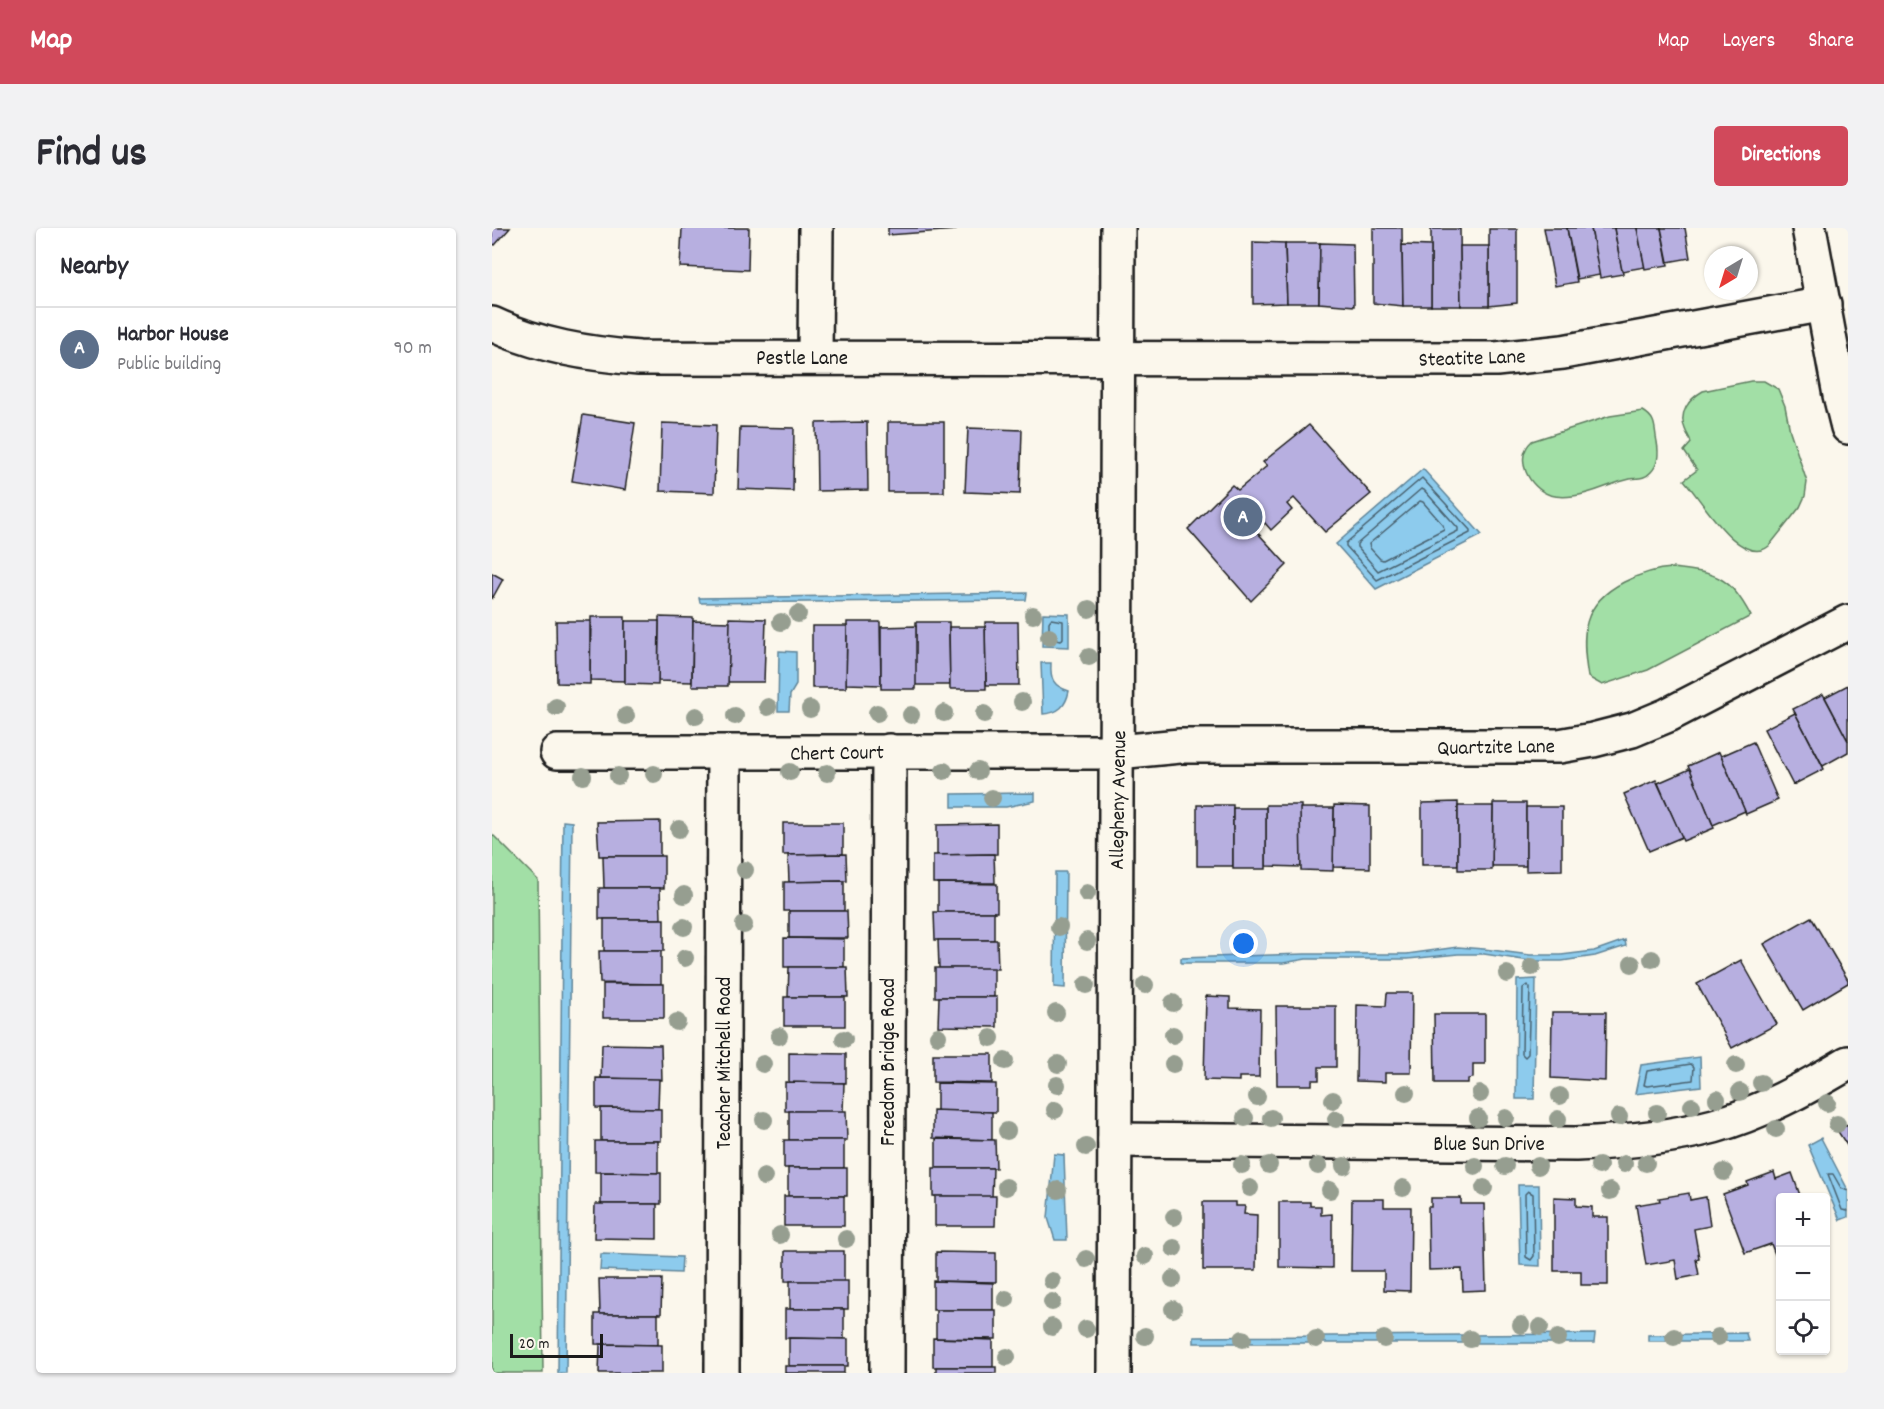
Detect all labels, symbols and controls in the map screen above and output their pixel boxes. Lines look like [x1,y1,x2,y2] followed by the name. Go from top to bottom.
[30,22,72,62] text: Map
[1658,27,1689,57] text: Map
[1722,27,1775,57] text: Layers
[1808,27,1854,57] text: Share
[36,126,147,186] text: Find us
[1714,126,1848,186] button: Directions
[1704,246,1758,300] north arrow
[60,249,128,286] text: Nearby
[117,320,229,351] text: Harbor House
[74,335,85,363] text: A
[394,335,432,363] text: 90 m
[1418,343,1526,377] street label: Steatite Lane
[756,345,848,375] street label: Pestle Lane
[117,351,221,379] text: Public building
[1224,494,1263,540] pin: A
[1104,730,1136,870] street label: Allegheny Avenue
[1437,733,1555,765] street label: Quartzite Lane
[790,739,885,771] street label: Chert Court
[1229,929,1258,958] your location
[711,977,741,1149] street label: Teacher Mitchell Road
[875,978,905,1146] street label: Freedom Bridge Road
[1433,1131,1545,1161] street label: Blue Sun Drive
[1776,1193,1830,1355] map controls
[1776,1193,1830,1247] button: +
[1776,1247,1830,1301] button: −
[1776,1301,1830,1355] button: locate
[510,1331,603,1358] scale bar
[519,1333,549,1356] text: 20 m

